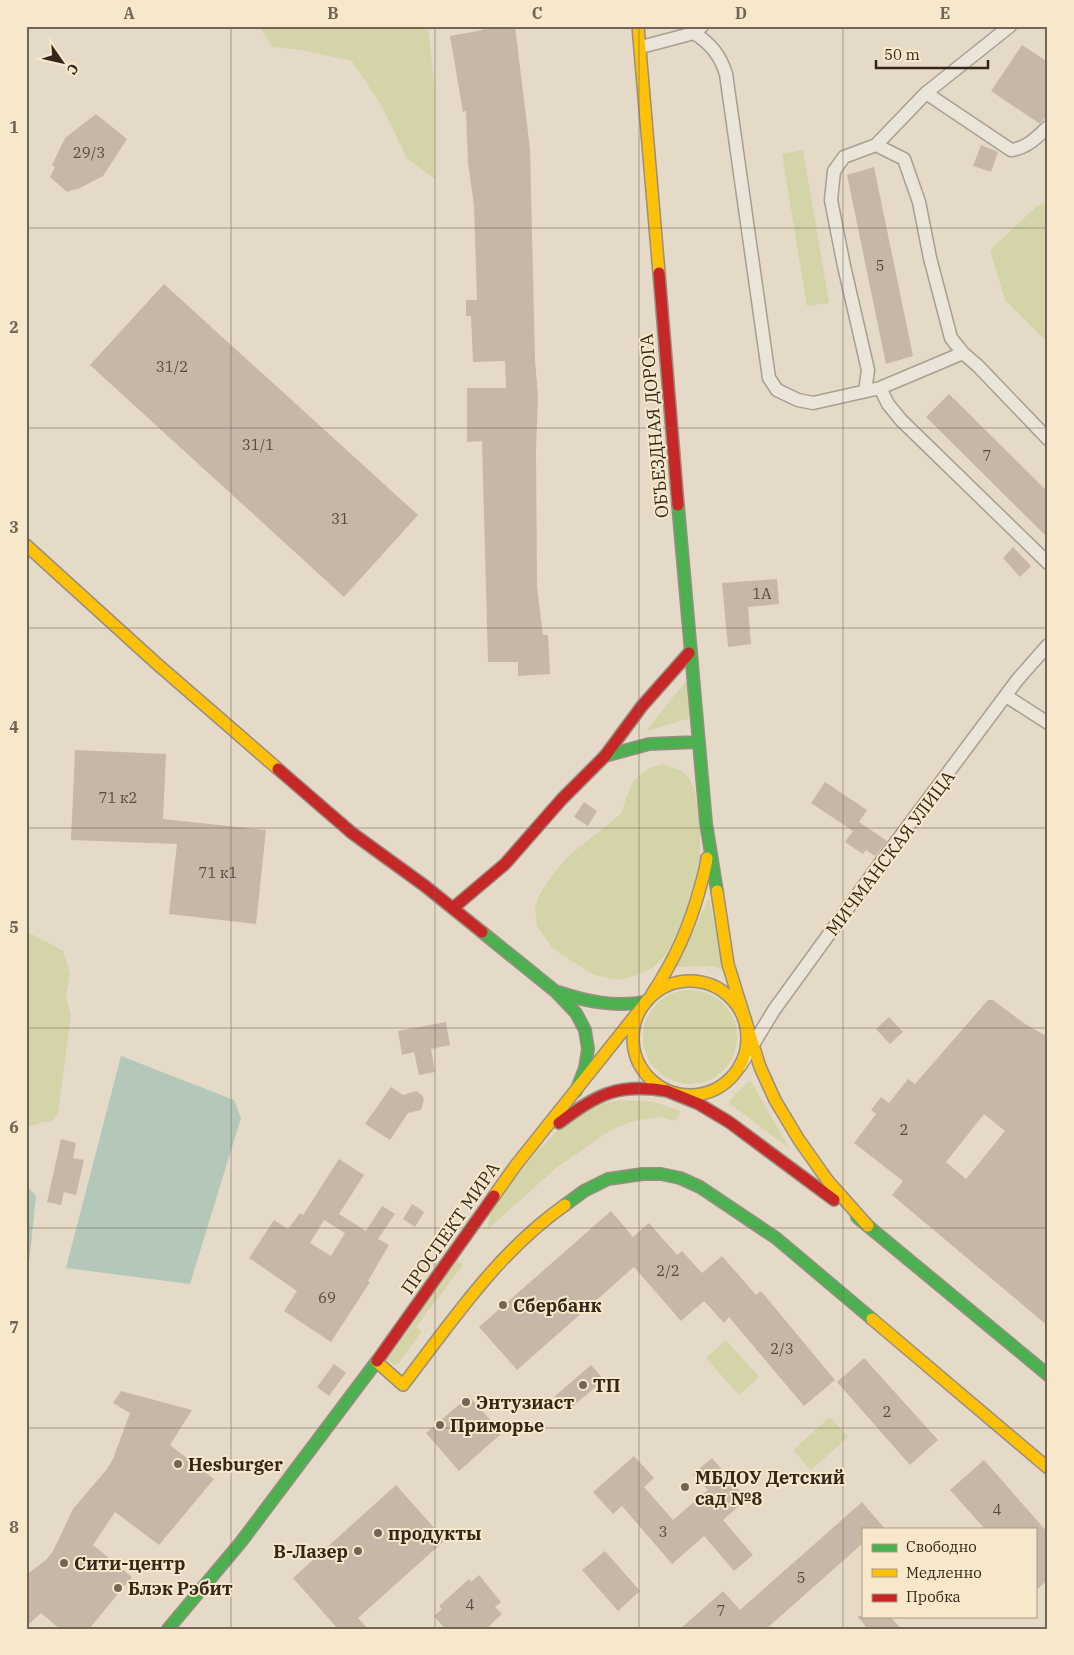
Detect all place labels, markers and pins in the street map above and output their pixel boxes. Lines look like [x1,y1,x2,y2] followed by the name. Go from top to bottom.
[513,1294,602,1317] place label: Сбербанк
[497,1299,509,1311] marker: Сбербанк
[593,1374,620,1397] place label: ТП
[577,1379,589,1391] marker: ТП
[476,1391,574,1414] place label: Энтузиаст
[460,1396,472,1408] marker: Энтузиаст
[450,1414,544,1437] place label: Приморье
[434,1419,446,1431] marker: Приморье
[188,1453,283,1476] place label: Hesburger
[172,1458,184,1470] marker: Hesburger
[695,1466,845,1510] place label: МБДОУ Детский сад №8
[679,1481,691,1493] marker: МБДОУ Детский сад №8
[388,1522,481,1545] place label: продукты
[372,1527,384,1539] marker: продукты
[273,1540,348,1563] place label: В-Лазер
[352,1545,364,1557] marker: В-Лазер
[74,1552,185,1575] place label: Сити-центр
[58,1557,70,1569] marker: Сити-центр
[128,1577,233,1600] place label: Блэк Рэбит
[112,1582,124,1594] marker: Блэк Рэбит

